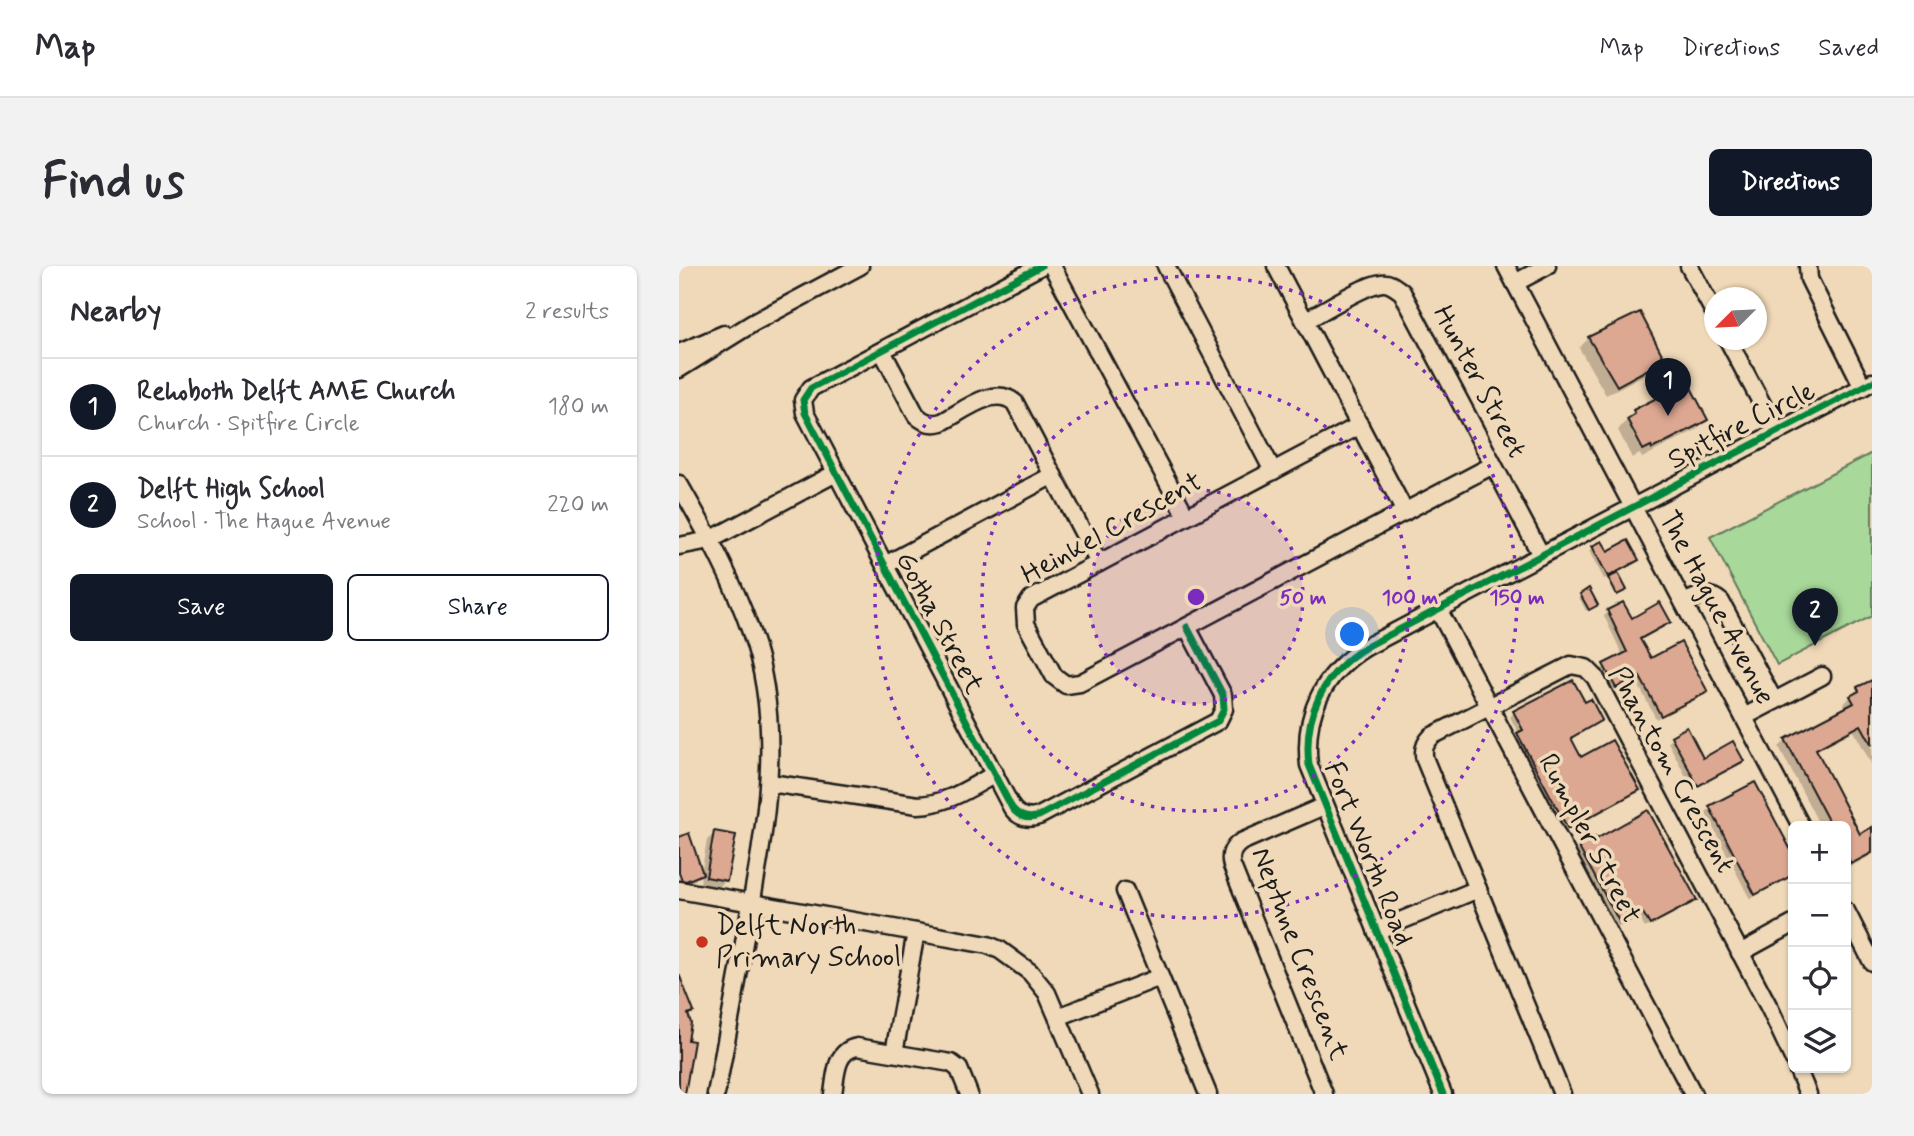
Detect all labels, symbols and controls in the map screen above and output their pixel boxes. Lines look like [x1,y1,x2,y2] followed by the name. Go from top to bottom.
[35,26,95,70] text: Map
[1600,33,1644,64] text: Map
[1682,33,1780,64] text: Directions
[1818,33,1879,64] text: Saved
[1709,149,1872,216] button: Directions
[42,150,185,215] text: Find us
[1704,287,1767,350] north arrow
[70,292,161,331] text: Nearby
[525,297,609,327] text: 2 results
[1423,299,1535,465] street label: Hunter Street
[1645,358,1691,416] pin: 1
[1662,373,1822,479] street label: Spitfire Circle
[137,375,456,409] text: Rehoboth Delft AME Church
[88,392,98,422] text: 1
[548,392,609,422] text: 180 m
[137,409,360,439] text: Church · Spitfire Circle
[1015,464,1209,594] street label: Heinkel Crescent
[137,473,325,507] text: Delft High School
[87,490,99,520] text: 2
[547,490,609,520] text: 220 m
[1649,504,1783,712] street label: The Hague Avenue
[137,507,391,537] text: School · The Hague Avenue
[886,545,992,701] street label: Gotha Street
[70,574,333,641] button: Save
[347,574,609,641] button: Share
[1280,584,1327,612] text: 50 m
[1382,584,1438,612] text: 100 m
[1489,584,1545,612] text: 150 m
[1184,585,1208,609] centre of rings
[1792,588,1838,646] pin: 2
[1335,617,1369,651] your location
[1599,660,1743,880] street label: Phantom Crescent
[1529,747,1649,931] street label: Rumpler Street
[1314,757,1422,951] street label: Fort Worth Road
[1788,821,1851,1073] map controls
[1788,821,1851,884] button: +
[1241,842,1357,1066] street label: Neptune Crescent
[1788,884,1851,947] button: −
[716,908,901,977] place label: Delft North Primary School
[694,934,710,950] marker: Delft North Primary School
[1788,947,1851,1010] button: locate
[1788,1010,1851,1073] button: layers

